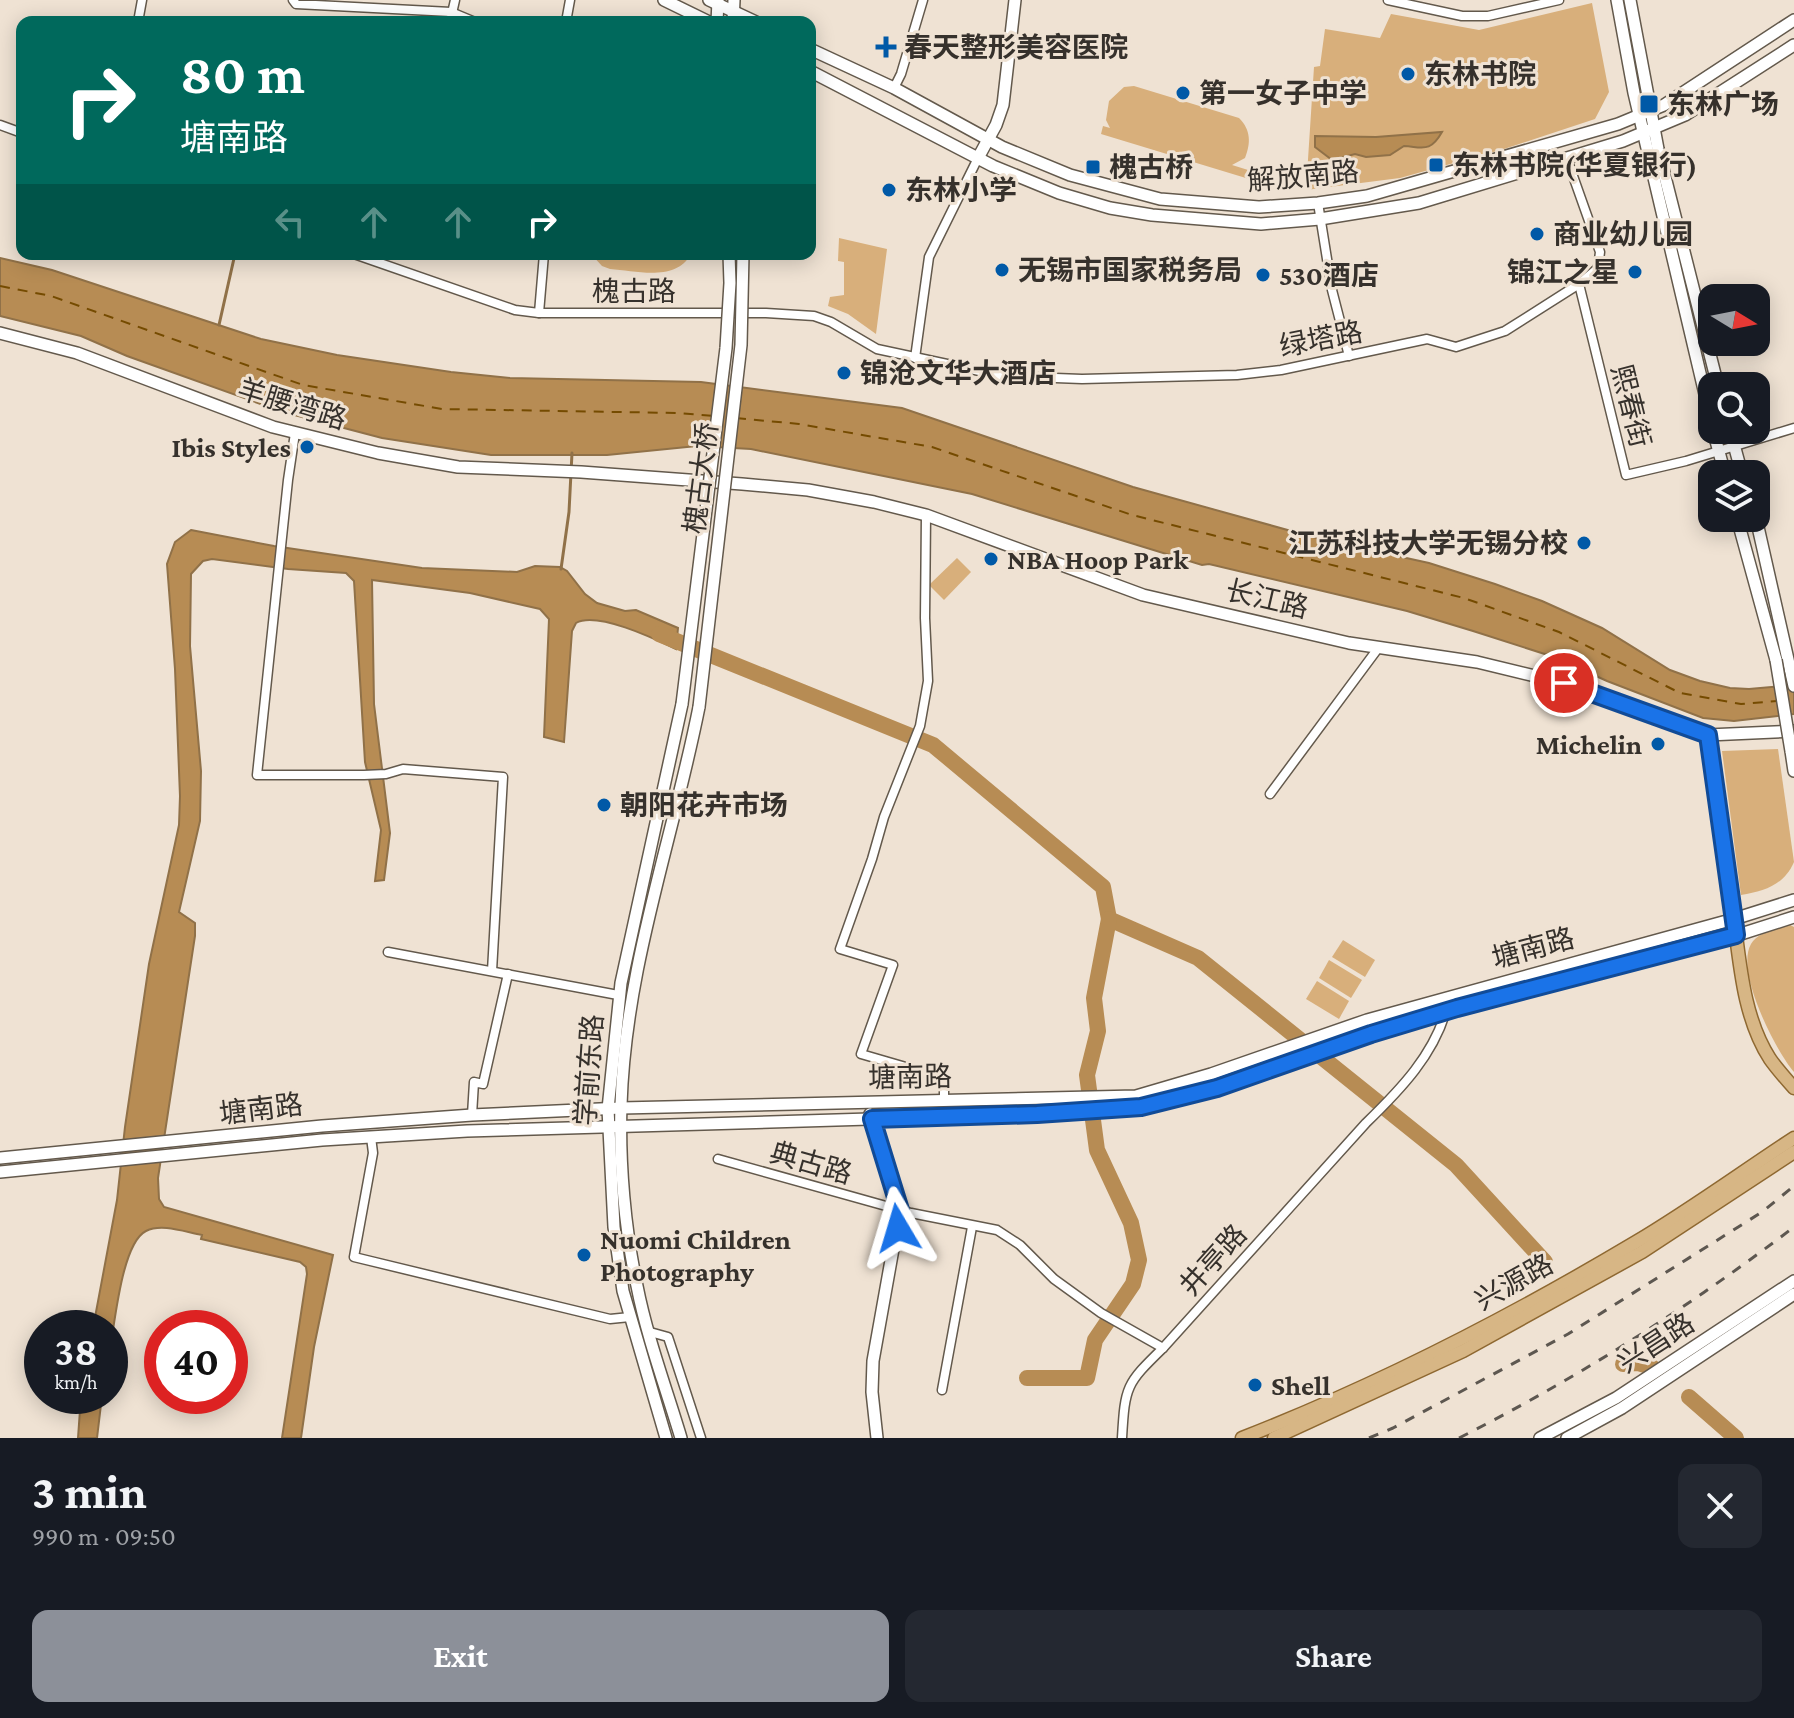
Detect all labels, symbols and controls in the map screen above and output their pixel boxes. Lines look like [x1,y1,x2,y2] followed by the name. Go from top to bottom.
[904,32,1128,63] place label: 春天整形美容医院
[875,36,897,58] marker: 春天整形美容医院
[180,43,305,105] text: 80 m
[48,48,152,152] icon: right
[1424,59,1536,90] place label: 东林书院
[1399,65,1417,83] marker: 东林书院
[1199,78,1367,109] place label: 第一女子中学
[1174,84,1192,102] marker: 第一女子中学
[1667,89,1779,120] place label: 东林广场
[1638,93,1660,115] marker: 东林广场
[180,118,288,158] text: 塘南路
[1452,150,1697,182] place label: 东林书院(华夏银行)
[1109,152,1193,183] place label: 槐古桥
[1246,156,1360,196] street label: 解放南路
[1427,156,1445,174] marker: 东林书院(华夏银行)
[1084,158,1102,176] marker: 槐古桥
[905,175,1017,206] place label: 东林小学
[880,181,898,199] marker: 东林小学
[268,200,312,244] icon: left
[352,200,396,244] icon: ahead
[436,200,480,244] icon: ahead
[520,200,564,244] icon: right
[1553,219,1693,250] place label: 商业幼儿园
[1528,225,1546,243] marker: 商业幼儿园
[1018,255,1242,286] place label: 无锡市国家税务局
[1507,257,1619,288] place label: 锦江之星
[1279,260,1379,291] place label: 530酒店
[993,261,1011,279] marker: 无锡市国家税务局
[1626,263,1644,281] marker: 锦江之星
[1254,266,1272,284] marker: 530酒店
[592,276,676,307] street label: 槐古路
[1698,284,1770,356] north arrow
[1698,284,1770,532] map controls
[1277,316,1365,362] street label: 绿塔路
[860,358,1056,389] place label: 锦沧文华大酒店
[1606,361,1656,451] street label: 熙春街
[835,364,853,382] marker: 锦沧文华大酒店
[1698,372,1770,444] button: search
[234,373,350,435] street label: 羊腰湾路
[679,421,723,535] street label: 槐古大桥
[171,432,291,463] place label: Ibis Styles
[298,438,316,456] marker: Ibis Styles
[1698,460,1770,532] button: layers
[1288,528,1568,559] place label: 江苏科技大学无锡分校
[1575,534,1593,552] marker: 江苏科技大学无锡分校
[1007,544,1189,575] place label: NBA Hoop Park
[982,550,1000,568] marker: NBA Hoop Park
[1223,574,1311,624] street label: 长江路
[1530,649,1598,717] pin
[1542,661,1586,705] icon: arrive
[1536,729,1642,760] place label: Michelin
[1649,735,1667,753] marker: Michelin
[620,790,788,821] place label: 朝阳花卉市场
[595,796,613,814] marker: 朝阳花卉市场
[1488,922,1578,974] street label: 塘南路
[570,1013,608,1127] street label: 学前东路
[868,1061,952,1093] street label: 塘南路
[217,1088,305,1130] street label: 塘南路
[766,1137,856,1189] street label: 典古路
[856,1186,940,1270] position arrow
[1173,1218,1253,1302] street label: 井亭路
[600,1224,791,1287] place label: Nuomi Children Photography
[575,1246,593,1264] marker: Nuomi Children Photography
[1470,1248,1558,1316] street label: 兴源路
[1612,1307,1700,1379] street label: 兴昌路
[144,1310,248,1414] speed limit sign: 40
[55,1329,97,1374] text: 38
[1271,1370,1330,1401] place label: Shell
[54,1371,98,1393] text: km/h
[1246,1376,1264,1394] marker: Shell
[1678,1464,1762,1548] button: close
[32,1465,147,1518] text: 3 min
[32,1522,176,1551] text: 990 m · 09:50
[32,1610,889,1702] button: Exit
[905,1610,1762,1702] button: Share

